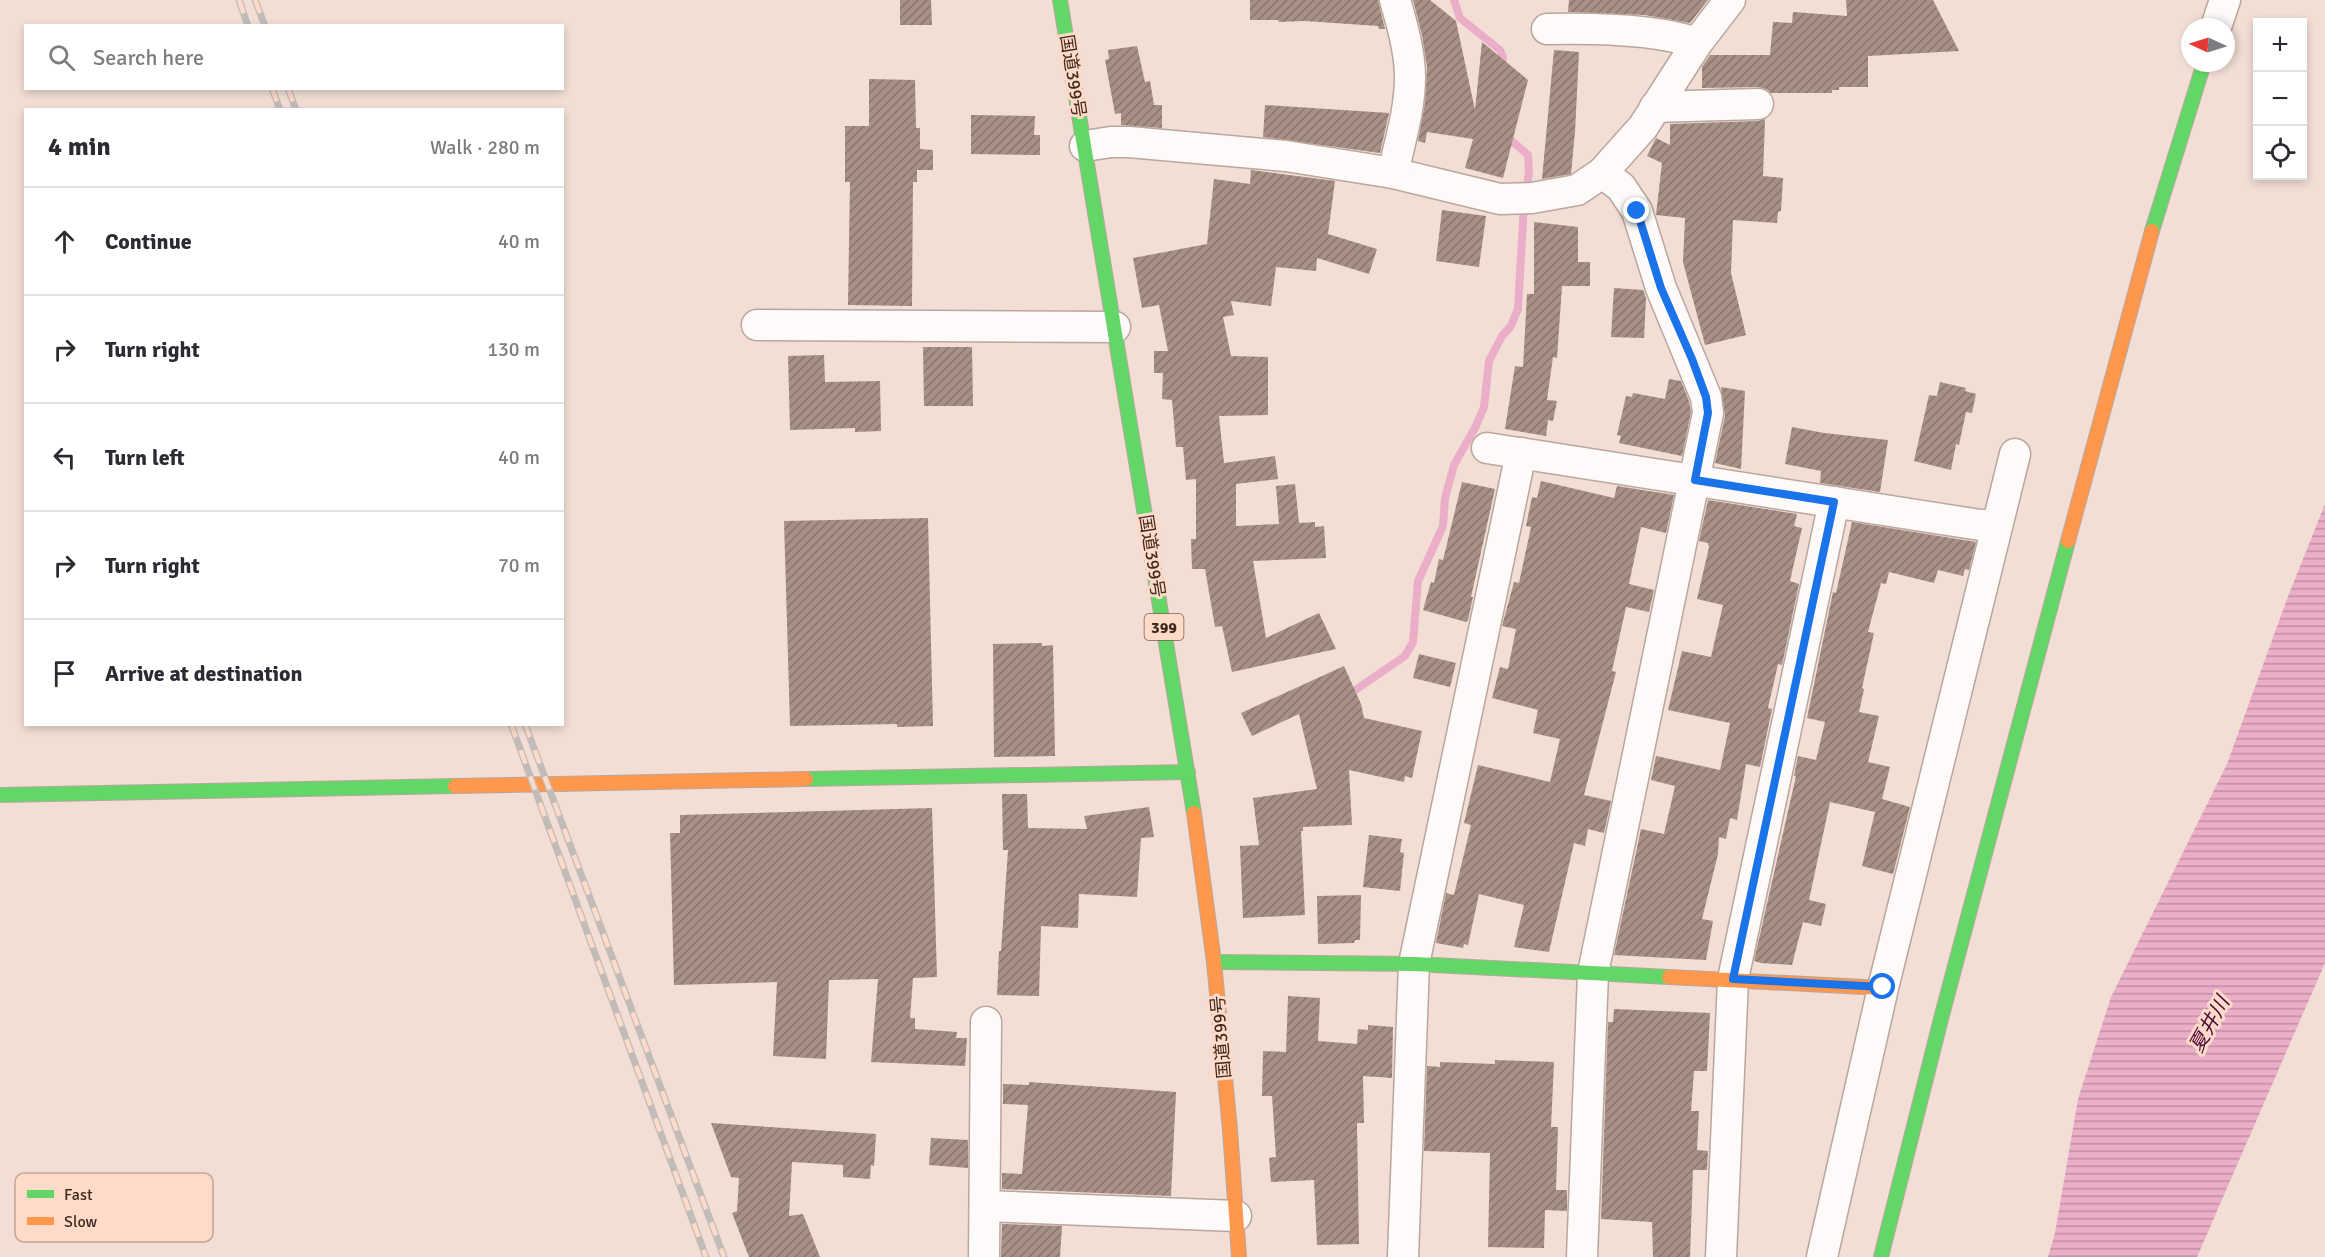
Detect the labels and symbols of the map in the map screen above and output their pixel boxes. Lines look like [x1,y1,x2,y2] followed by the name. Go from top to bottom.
[2181,18,2235,72] north arrow
[1056,33,1090,119] street label: 国道399号
[1623,197,1649,223] route end
[1135,513,1169,599] street label: 国道399号
[1144,614,1184,640] road number: 399
[1869,973,1895,999] route start
[2184,990,2236,1057] water label: 夏井川
[1206,995,1236,1079] street label: 国道399号
[15,1173,213,1242] legend
[64,1185,93,1205] text: Fast
[64,1212,98,1232] text: Slow

